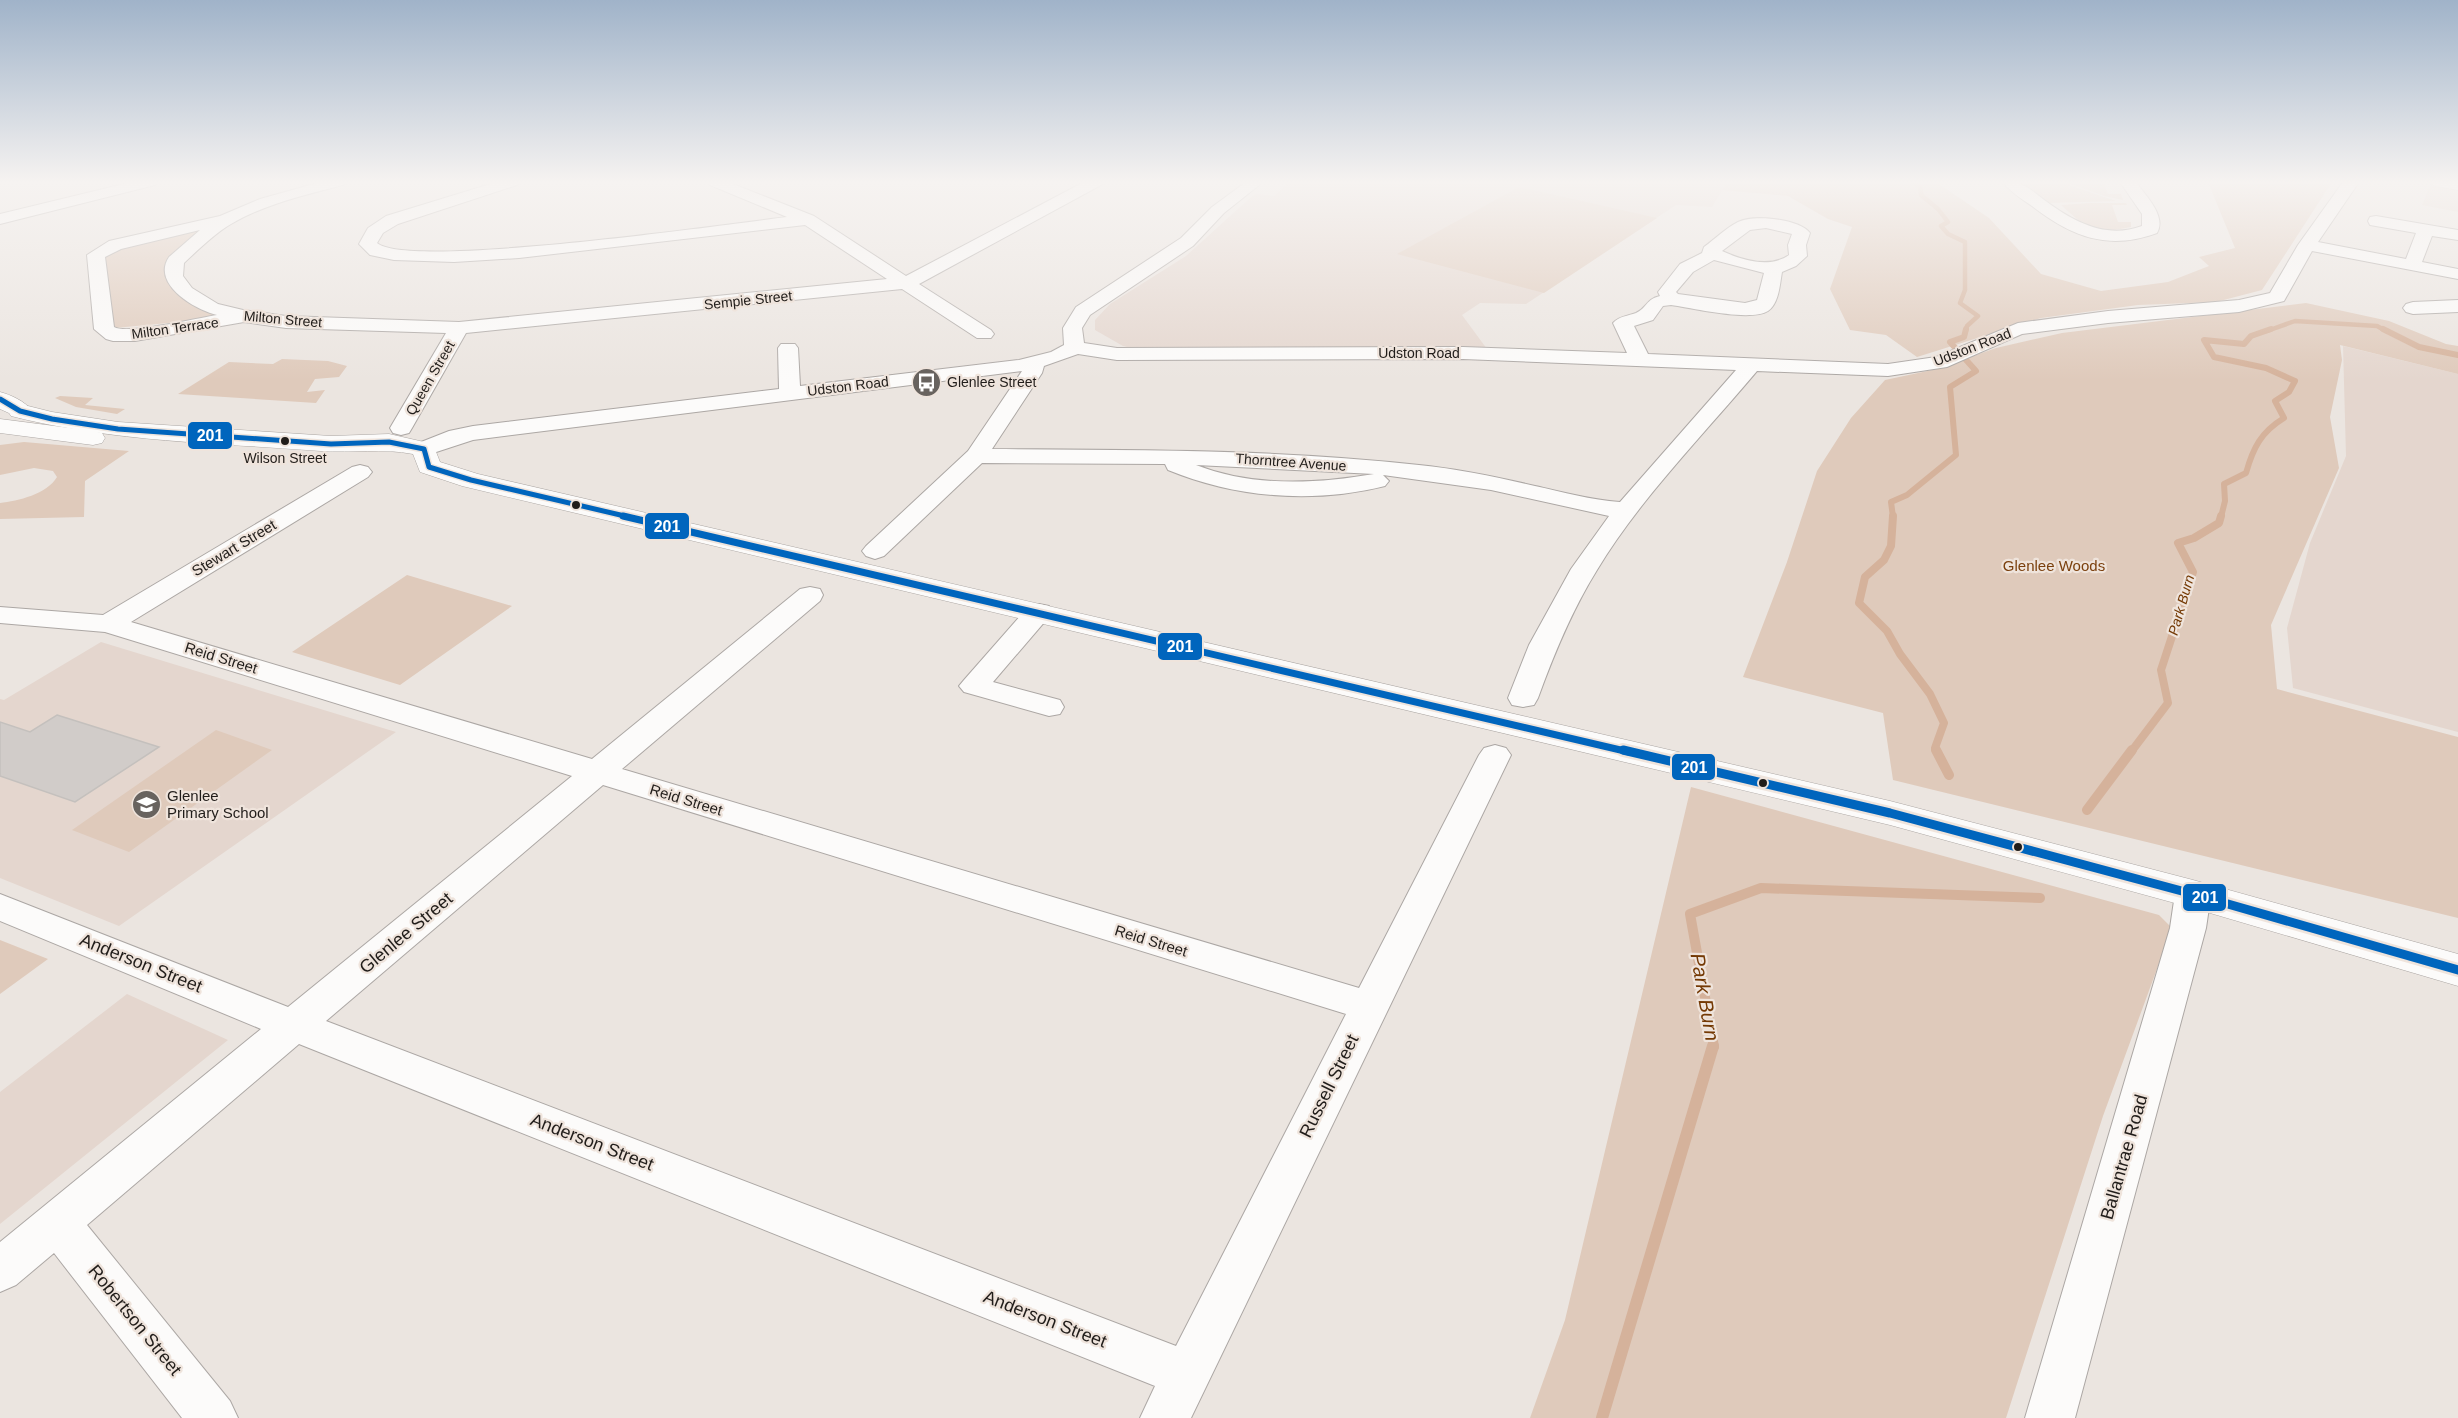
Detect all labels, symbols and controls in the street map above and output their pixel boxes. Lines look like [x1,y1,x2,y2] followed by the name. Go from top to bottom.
[703,287,793,313] street label: Sempie Street
[243,308,323,330] street label: Milton Street
[130,314,220,342] street label: Milton Terrace
[1931,325,2013,369] street label: Udston Road
[402,338,458,418] street label: Queen Street
[1378,345,1460,361] street label: Udston Road
[910,366,942,398] bus stop icon: Glenlee Street
[806,373,890,399] street label: Udston Road
[947,374,1037,390] place label: Glenlee Street
[187,421,233,450] line badge: 201
[197,427,223,444] text: 201
[279,435,291,447] marker: Wilson Street
[243,450,327,466] place label: Wilson Street
[1235,450,1347,474] street label: Thorntree Avenue
[570,499,582,511] unlabelled marker
[644,512,690,540] line badge: 201
[189,515,280,579] street label: Stewart Street
[654,518,680,535] text: 201
[2003,557,2105,574] park label: Glenlee Woods
[2165,573,2197,637] water label: Park Burn
[1157,632,1203,661] line badge: 201
[183,638,260,677] street label: Reid Street
[1167,638,1193,655] text: 201
[1671,753,1716,781] line badge: 201
[1681,759,1707,776] text: 201
[1757,777,1769,789] unlabelled marker
[648,780,725,819] street label: Reid Street
[167,787,269,821] place label: Glenlee Primary School
[130,789,162,821] school or university icon: Glenlee Primary School
[2012,841,2024,853] unlabelled marker
[2182,883,2227,912] line badge: 201
[355,888,457,978] street label: Glenlee Street
[2192,889,2218,906] text: 201
[1113,921,1190,960] street label: Reid Street
[77,929,205,997] street label: Anderson Street
[1686,951,1724,1043] water label: Park Burn
[1295,1031,1363,1141] street label: Russell Street
[2097,1092,2151,1222] street label: Ballantrae Road
[528,1109,656,1175] street label: Anderson Street
[84,1261,186,1379] street label: Robertson Street
[981,1286,1109,1352] street label: Anderson Street

